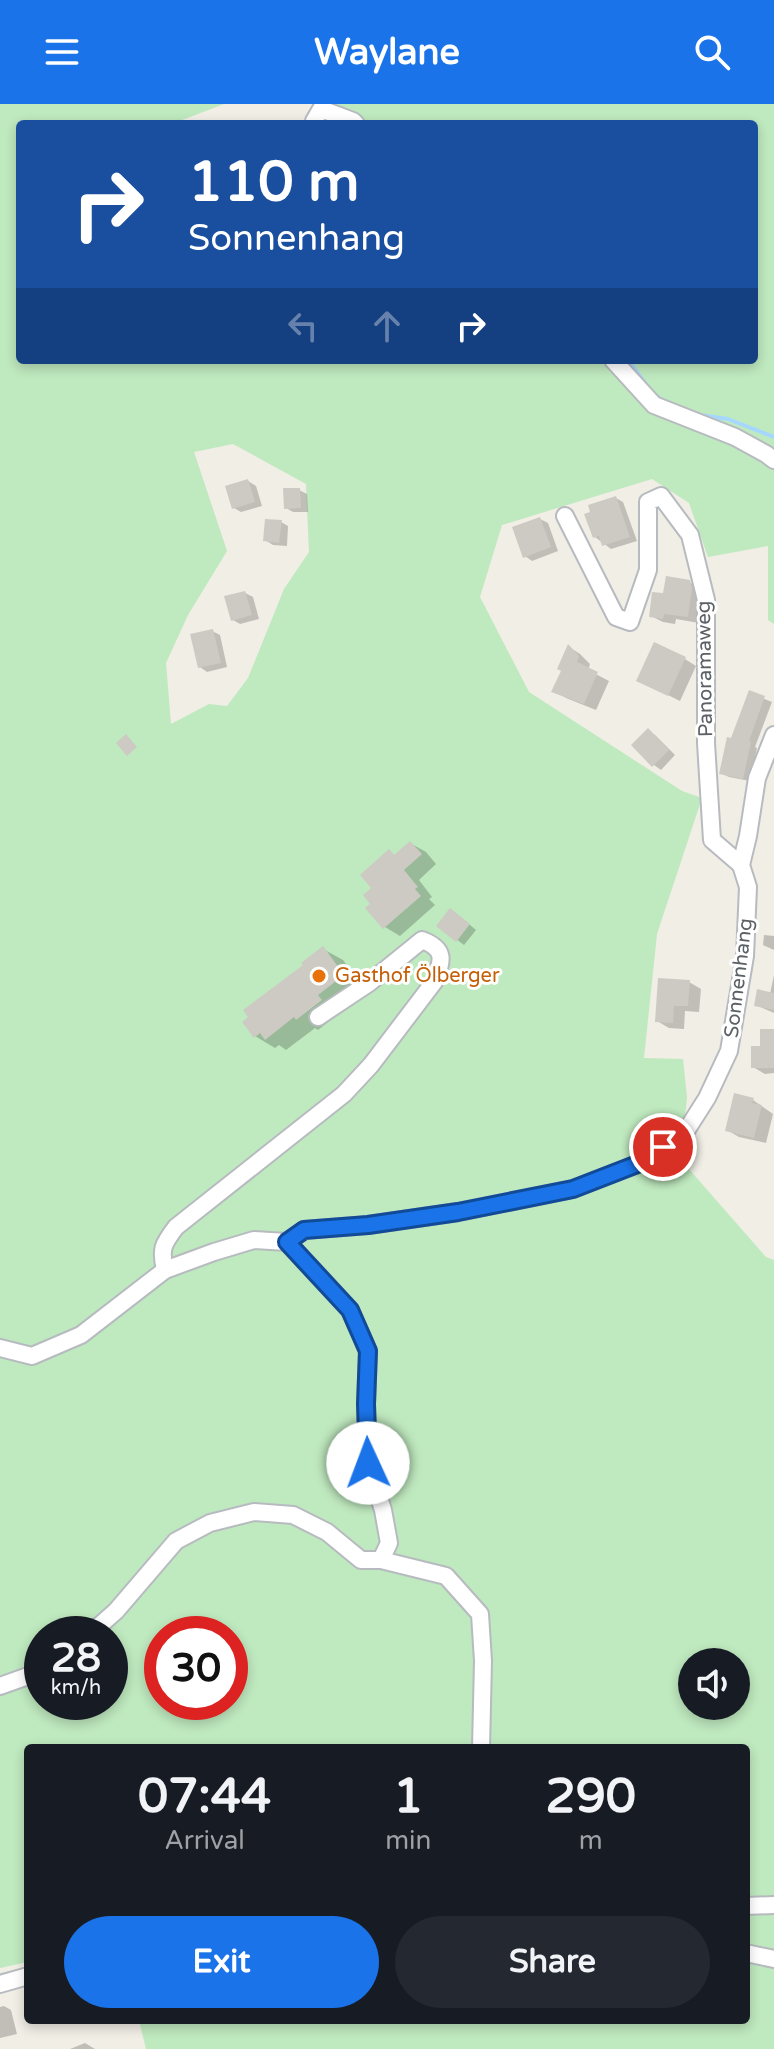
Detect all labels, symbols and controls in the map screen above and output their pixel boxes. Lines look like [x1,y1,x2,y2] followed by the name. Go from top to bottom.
[40,30,84,74] icon: menu
[690,30,734,74] icon: search
[314,31,460,74] text: Waylane
[188,149,359,216] text: 110 m
[56,152,160,256] icon: right
[188,217,405,260] text: Sonnenhang
[281,304,325,348] icon: left
[365,304,409,348] icon: ahead
[449,304,493,348] icon: right
[692,601,718,737] street label: Panoramaweg
[720,917,758,1039] street label: Sonnenhang
[335,963,500,988] place label: Gasthof Ölberger
[310,967,328,985] marker: Gasthof Ölberger
[629,1113,697,1181] pin
[641,1125,685,1169] icon: arrive
[326,1421,410,1505] position arrow
[144,1616,248,1720] speed limit sign: 30
[51,1634,101,1682] text: 28
[678,1648,750,1720] map controls
[678,1648,750,1720] button: sound
[51,1676,101,1700] text: km/h
[138,1768,271,1826] text: 07:44
[393,1768,423,1826] text: 1
[545,1768,636,1826] text: 290
[164,1825,245,1856] text: Arrival
[385,1825,431,1856] text: min
[579,1825,603,1856] text: m
[64,1916,379,2008] button: Exit
[395,1916,710,2008] button: Share

